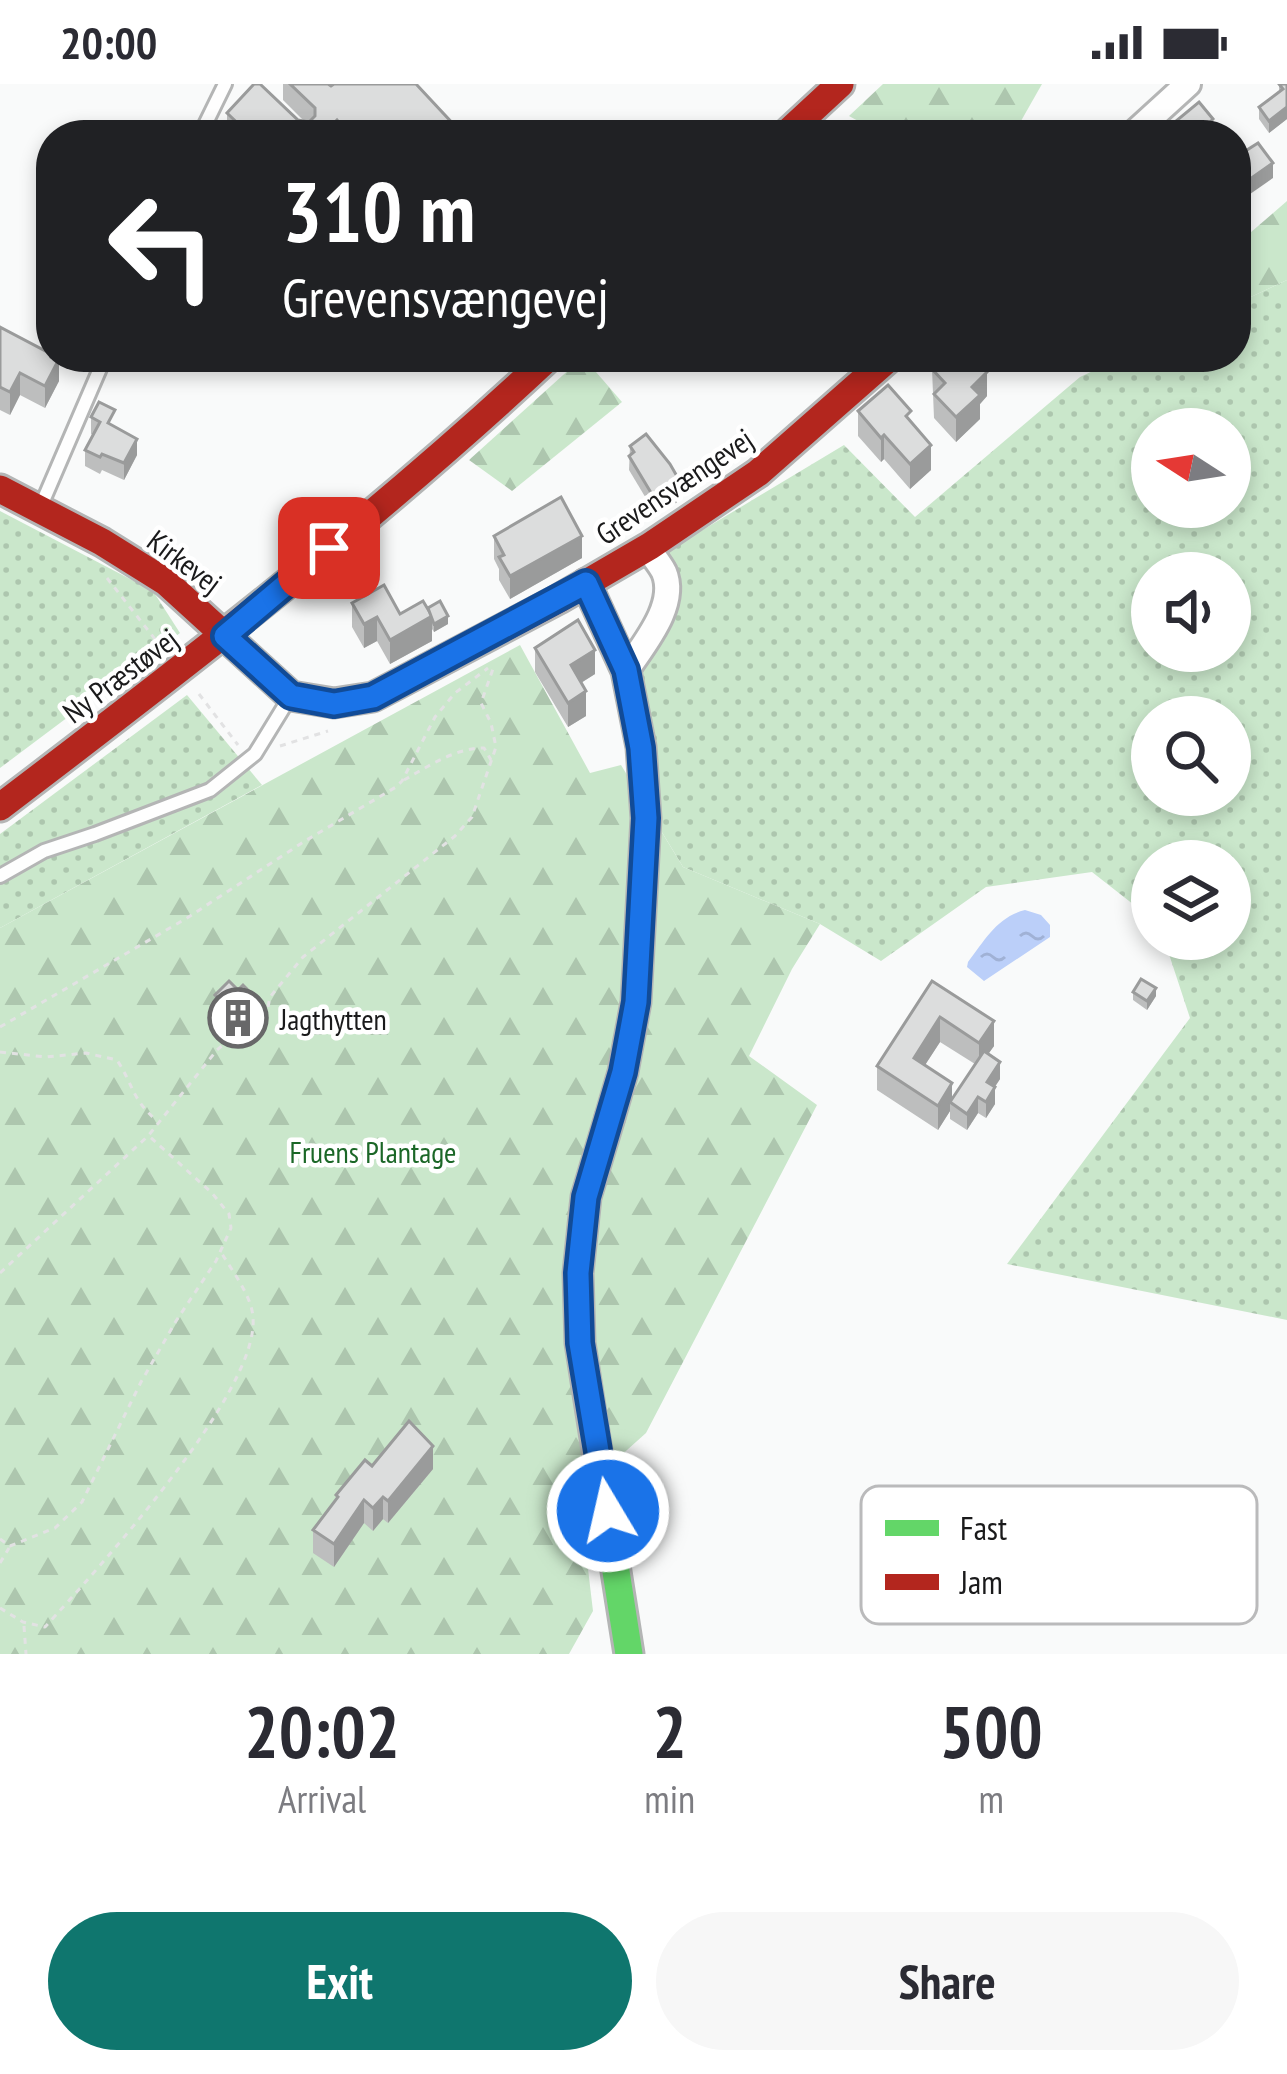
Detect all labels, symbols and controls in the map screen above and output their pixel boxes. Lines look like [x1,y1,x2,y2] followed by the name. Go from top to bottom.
[60,13,157,71] text: 20:00
[282,156,475,265] text: 310 m
[84,168,240,324] icon: left
[282,262,609,332] text: Grevensvængevej
[1131,408,1251,528] north arrow
[1131,408,1251,960] map controls
[588,419,760,553] street label: Grevensvængevej
[278,497,380,599] pin
[296,515,362,581] icon: arrive
[140,520,230,602] street label: Kirkevej
[1131,552,1251,672] button: sound
[55,619,185,731] street label: Ny Præstøvej
[1131,696,1251,816] button: search
[1131,840,1251,960] button: layers
[207,987,269,1049] building icon: Jagthytten
[279,999,387,1038] place label: Jagthytten
[290,1132,456,1171] park label: Fruens Plantage
[545,1448,671,1574] position arrow
[861,1486,1257,1624] legend
[960,1506,1007,1549] text: Fast
[959,1560,1003,1603] text: Jam
[244,1684,400,1777] text: 20:02
[653,1684,687,1777] text: 2
[939,1684,1043,1777] text: 500
[278,1773,366,1824] text: Arrival
[644,1773,695,1824] text: min
[978,1773,1004,1824] text: m
[48,1912,632,2050] button: Exit
[656,1912,1239,2050] button: Share

